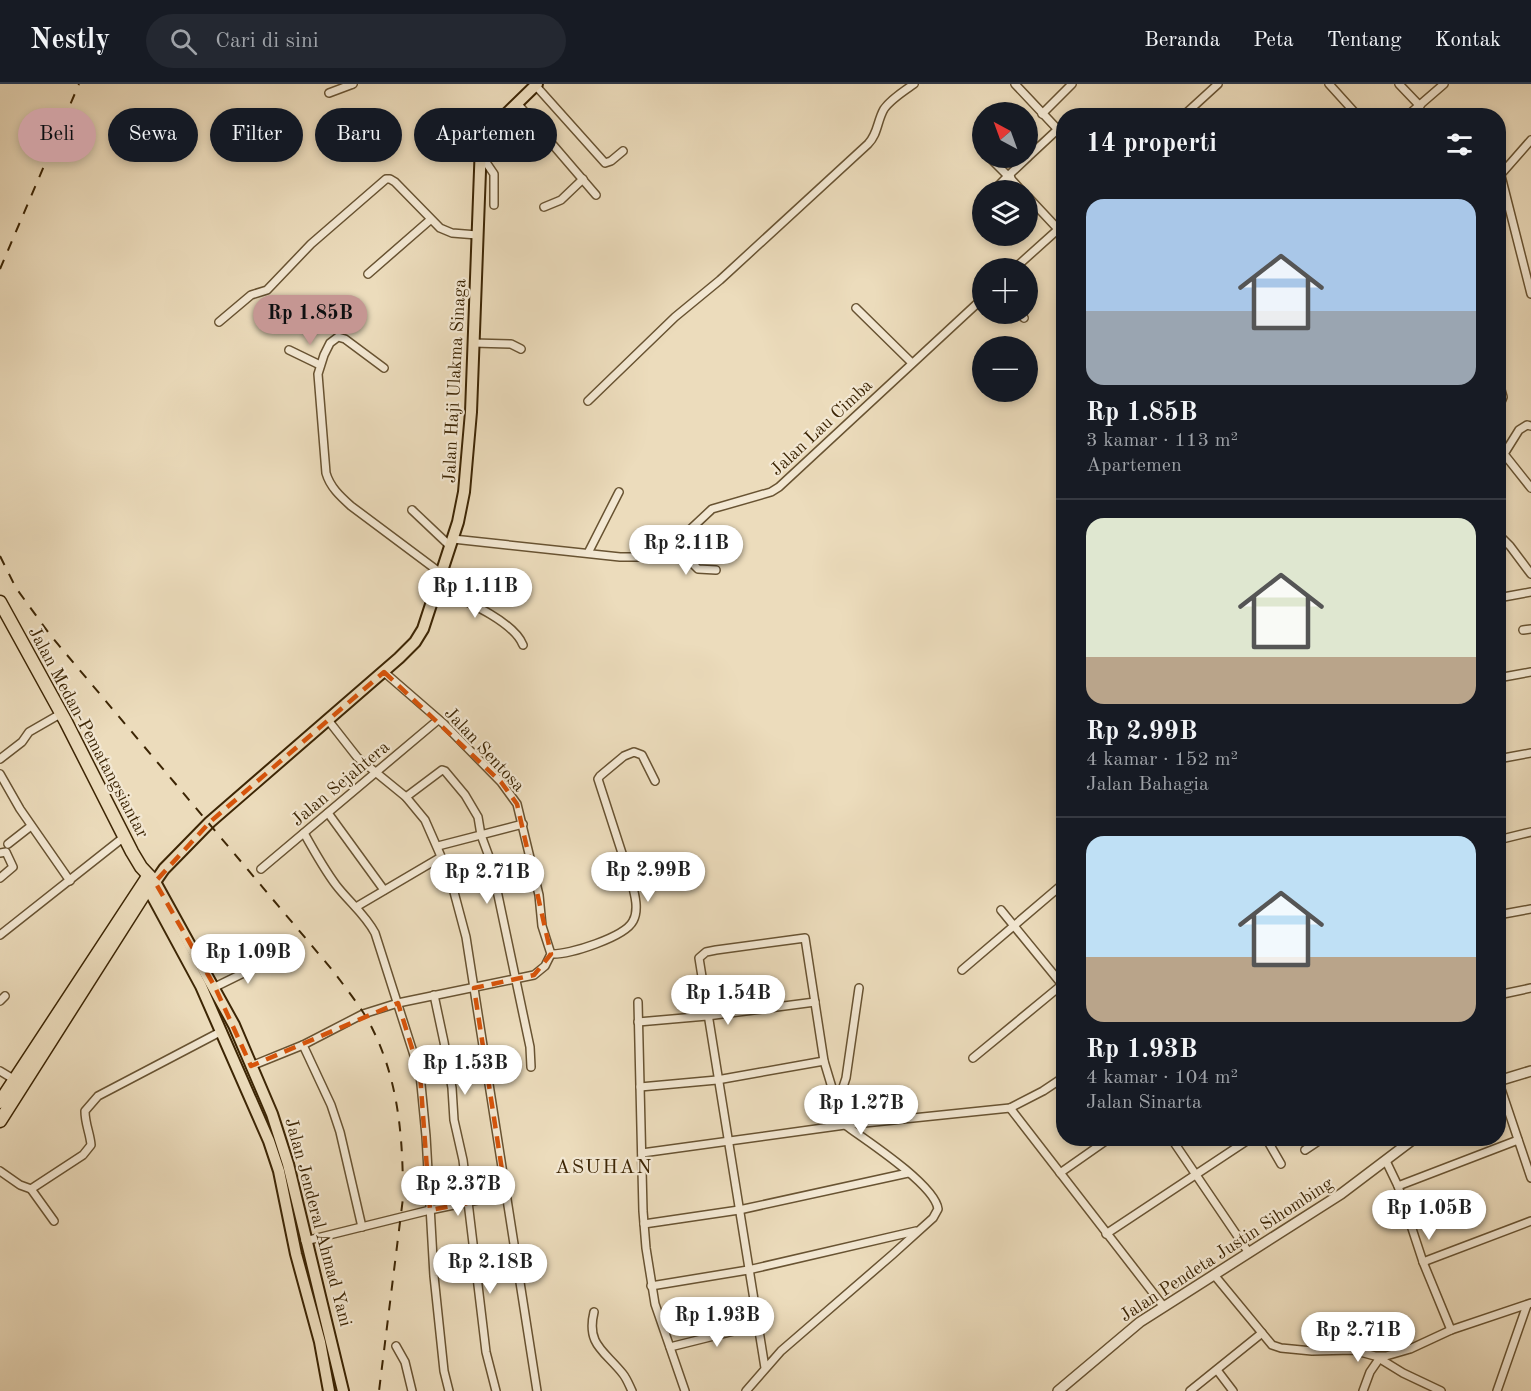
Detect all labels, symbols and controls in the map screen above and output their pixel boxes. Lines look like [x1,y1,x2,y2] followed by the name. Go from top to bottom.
[146,14,566,68] search box
[167,25,200,58] icon: search
[30,27,110,55] text: Nestly
[215,30,319,52] text: Cari di sini
[1144,30,1220,51] text: Beranda
[1253,30,1294,51] text: Peta
[1327,30,1402,51] text: Tentang
[1435,30,1501,51] text: Kontak
[972,102,1038,168] north arrow
[972,102,1038,402] map controls
[18,108,96,162] chip: Beli
[108,108,198,162] chip: Sewa
[210,108,303,162] chip: Filter
[315,108,402,162] chip: Baru
[414,108,557,162] chip: Apartemen
[1443,128,1476,161] icon: filters
[1086,131,1217,157] text: 14 properti
[972,180,1038,246] button: layers
[1227,238,1335,346] icon: home
[972,258,1038,324] button: +
[441,278,469,484] street label: Jalan Haji Ulakma Sinaga
[248,295,372,346] pin: Rp 1.85B
[267,304,353,324] text: Rp 1.85B
[972,336,1038,402] button: −
[767,376,876,479] street label: Jalan Lau Cimba
[1086,400,1197,426] text: Rp 1.85B
[1086,431,1238,451] text: 3 kamar · 113 m²
[1086,456,1182,476] text: Apartemen
[624,525,748,576] pin: Rp 2.11B
[643,534,729,554] text: Rp 2.11B
[1227,557,1335,665] icon: home
[413,568,537,619] pin: Rp 1.11B
[432,577,518,597] text: Rp 1.11B
[25,624,152,842] street label: Jalan Medan-Pematangsiantar
[441,704,528,795] street label: Jalan Sentosa
[1086,719,1197,745] text: Rp 2.99B
[288,738,393,830] street label: Jalan Sejahtera
[1086,750,1238,770] text: 4 kamar · 152 m²
[1086,775,1209,795] text: Jalan Bahagia
[586,852,710,903] pin: Rp 2.99B
[425,854,549,905] pin: Rp 2.71B
[605,861,691,881] text: Rp 2.99B
[444,863,530,883] text: Rp 2.71B
[1227,875,1335,983] icon: home
[186,934,310,985] pin: Rp 1.09B
[205,943,291,963] text: Rp 1.09B
[666,975,790,1026] pin: Rp 1.54B
[685,984,771,1004] text: Rp 1.54B
[1086,1037,1197,1063] text: Rp 1.93B
[403,1045,527,1096] pin: Rp 1.53B
[422,1054,508,1074] text: Rp 1.53B
[1086,1068,1238,1088] text: 4 kamar · 104 m²
[799,1085,923,1136] pin: Rp 1.27B
[1086,1093,1202,1113] text: Jalan Sinarta
[818,1094,904,1114] text: Rp 1.27B
[281,1116,355,1329] street label: Jalan Jenderal Ahmad Yani
[555,1158,653,1178] district label: ASUHAN
[396,1166,520,1217] pin: Rp 2.37B
[1117,1174,1336,1325] street label: Jalan Pendeta Justin Sihombing
[415,1175,501,1195] text: Rp 2.37B
[1367,1190,1491,1241] pin: Rp 1.05B
[1386,1199,1472,1219] text: Rp 1.05B
[428,1244,552,1295] pin: Rp 2.18B
[447,1253,533,1273] text: Rp 2.18B
[655,1297,779,1348] pin: Rp 1.93B
[674,1306,760,1326] text: Rp 1.93B
[1296,1312,1420,1363] pin: Rp 2.71B
[1315,1321,1401,1341] text: Rp 2.71B

